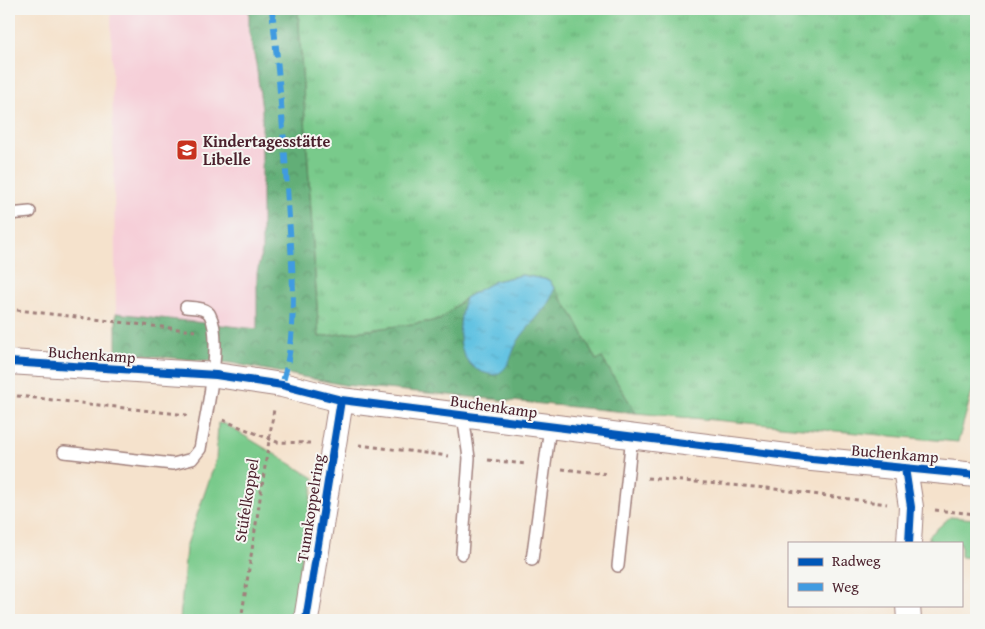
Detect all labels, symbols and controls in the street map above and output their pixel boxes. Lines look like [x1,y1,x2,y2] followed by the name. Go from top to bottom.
[203,129,331,171] place label: Kindertagesstätte Libelle
[175,138,199,162] school or university icon: Kindertagesstätte Libelle
[48,339,137,369] street label: Buchenkamp
[449,388,539,424] street label: Buchenkamp
[850,437,940,469] street label: Buchenkamp
[290,452,330,564] street label: Tunnkoppelring
[228,456,265,544] street label: Stüfelkoppel
[788,542,962,606] legend
[832,550,881,571] text: Radweg
[832,576,859,597] text: Weg

